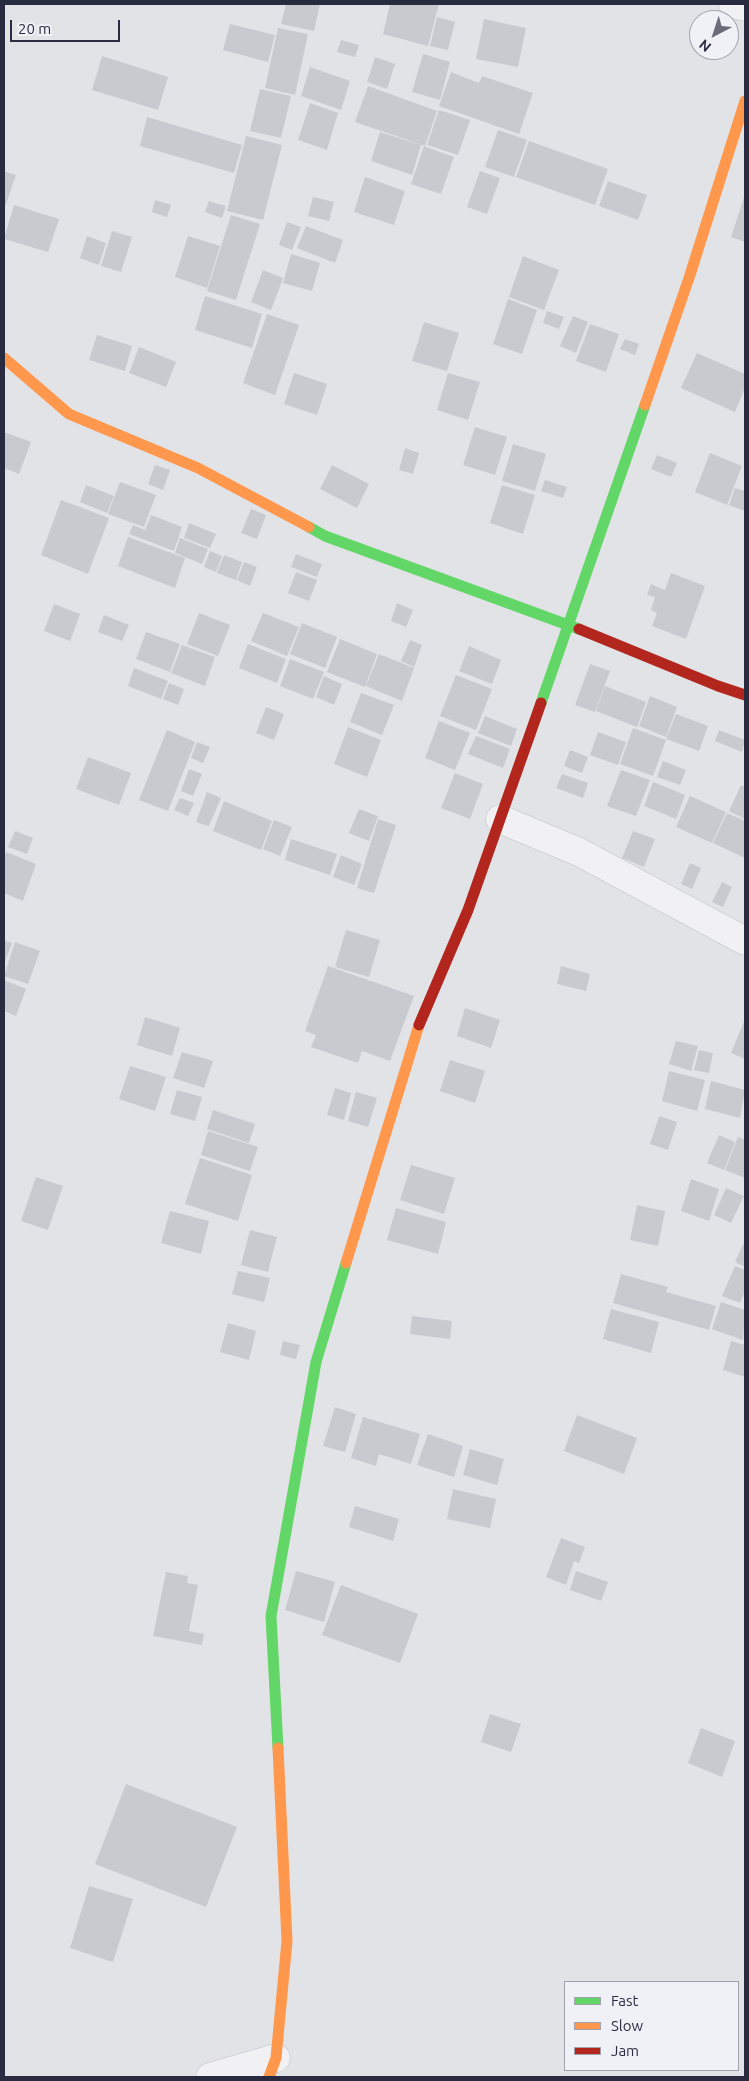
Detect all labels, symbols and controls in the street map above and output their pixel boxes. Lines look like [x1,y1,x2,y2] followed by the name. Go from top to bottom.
[12,10,122,42] scale bar
[689,10,739,60] north arrow
[18,20,51,37] text: 20 m
[696,36,714,55] text: N
[564,1981,739,2071] legend
[611,1992,638,2009] text: Fast
[611,2017,643,2034] text: Slow
[611,2042,639,2059] text: Jam

